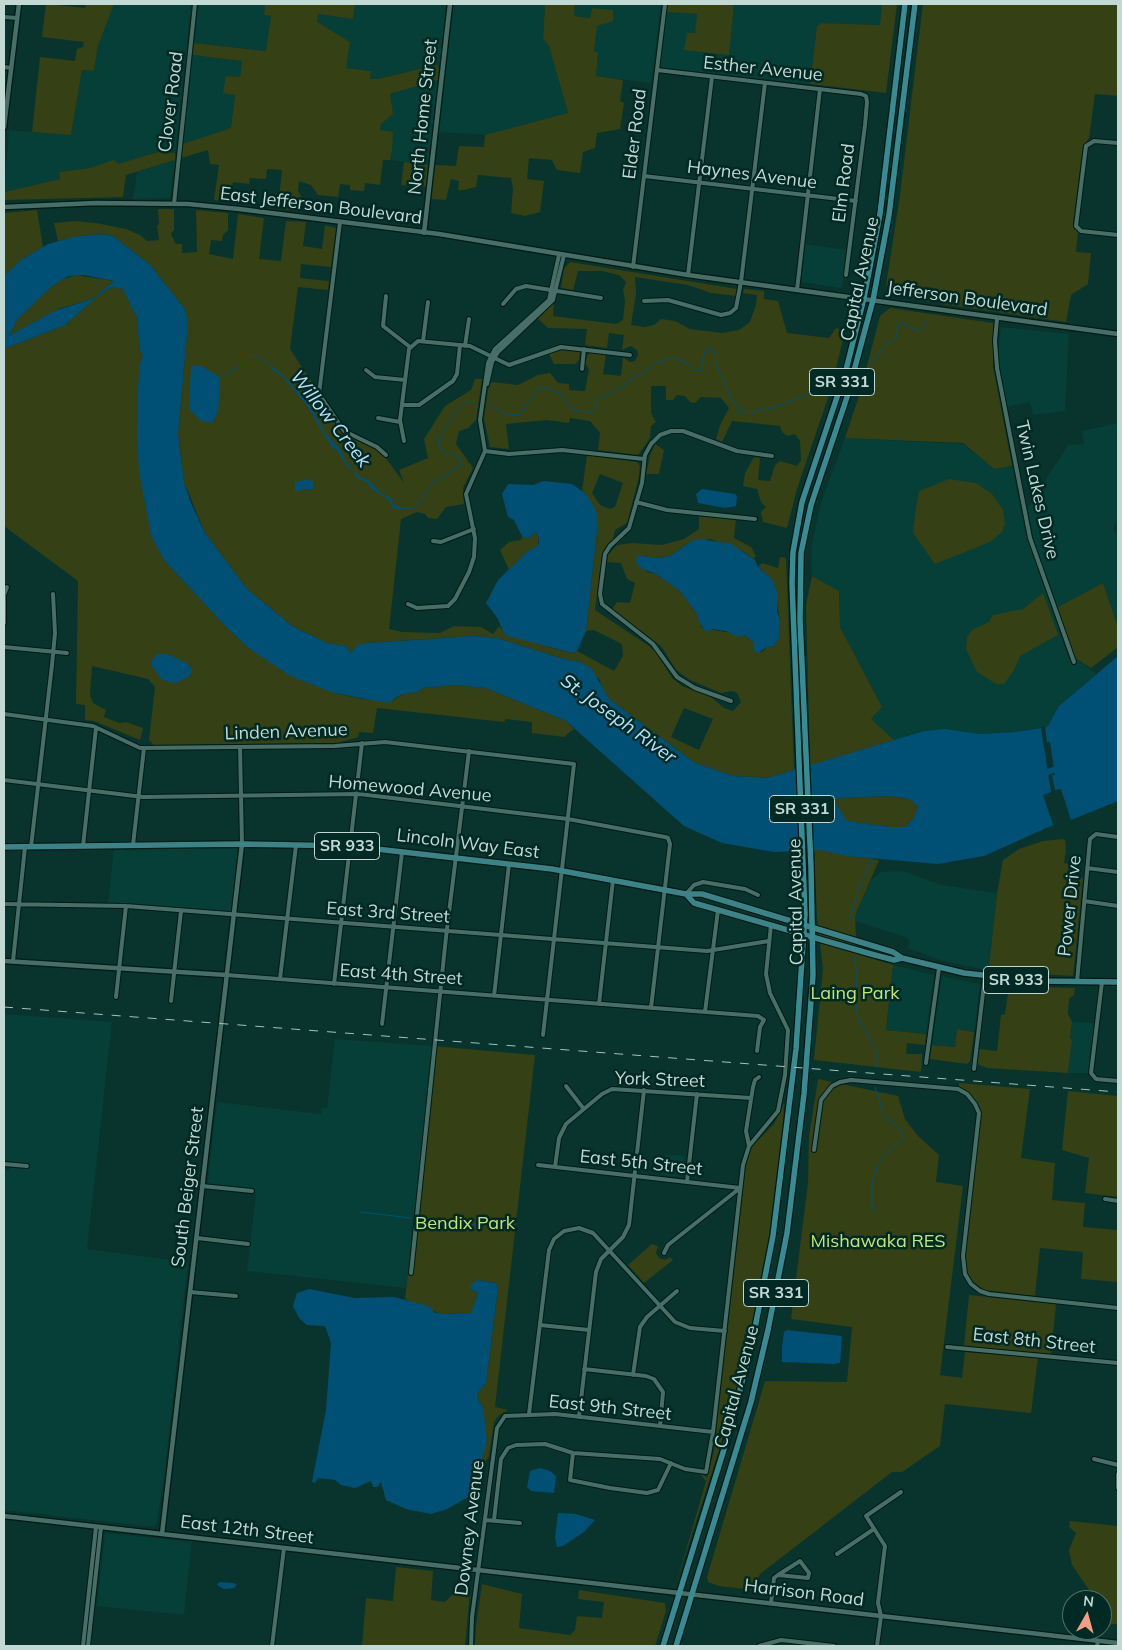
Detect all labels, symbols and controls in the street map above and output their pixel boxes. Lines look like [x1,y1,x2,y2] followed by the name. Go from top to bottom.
[404,38,442,196] street label: North Home Street
[154,50,188,154] street label: Clover Road
[702,52,824,86] street label: Esther Avenue
[619,88,651,180] street label: Elder Road
[828,142,860,224] street label: Elm Road
[686,156,818,194] street label: Haynes Avenue
[219,183,423,229] street label: East Jefferson Boulevard
[836,215,884,343] street label: Capital Avenue
[885,277,1049,321] street label: Jefferson Boulevard
[285,366,375,472] water label: Willow Creek
[810,368,874,396] road number: SR 331
[1011,419,1063,561] street label: Twin Lakes Drive
[556,669,680,769] water label: St. Joseph River
[224,719,348,745] street label: Linden Avenue
[327,771,493,807] street label: Homewood Avenue
[770,796,834,822] road number: SR 331
[395,825,541,863] street label: Lincoln Way East
[314,832,380,859] road number: SR 933
[784,838,808,966] street label: Capital Avenue
[1054,854,1086,958] street label: Power Drive
[326,898,450,928] street label: East 3rd Street
[339,960,463,990] street label: East 4th Street
[984,966,1048,994] road number: SR 933
[811,983,899,1005] park label: Laing Park
[615,1068,705,1092] street label: York Street
[167,1106,209,1268] street label: South Beiger Street
[579,1146,703,1180] street label: East 5th Street
[415,1213,515,1235] park label: Bendix Park
[811,1231,945,1253] park label: Mishawaka RES
[744,1280,808,1306] road number: SR 331
[710,1323,764,1451] street label: Capital Avenue
[972,1324,1096,1358] street label: East 8th Street
[548,1391,672,1425] street label: East 9th Street
[451,1459,489,1597] street label: Downey Avenue
[179,1511,315,1549] street label: East 12th Street
[743,1575,865,1611] street label: Harrison Road
[1062,1590,1112,1640] north arrow
[1082,1592,1095,1611] text: N

